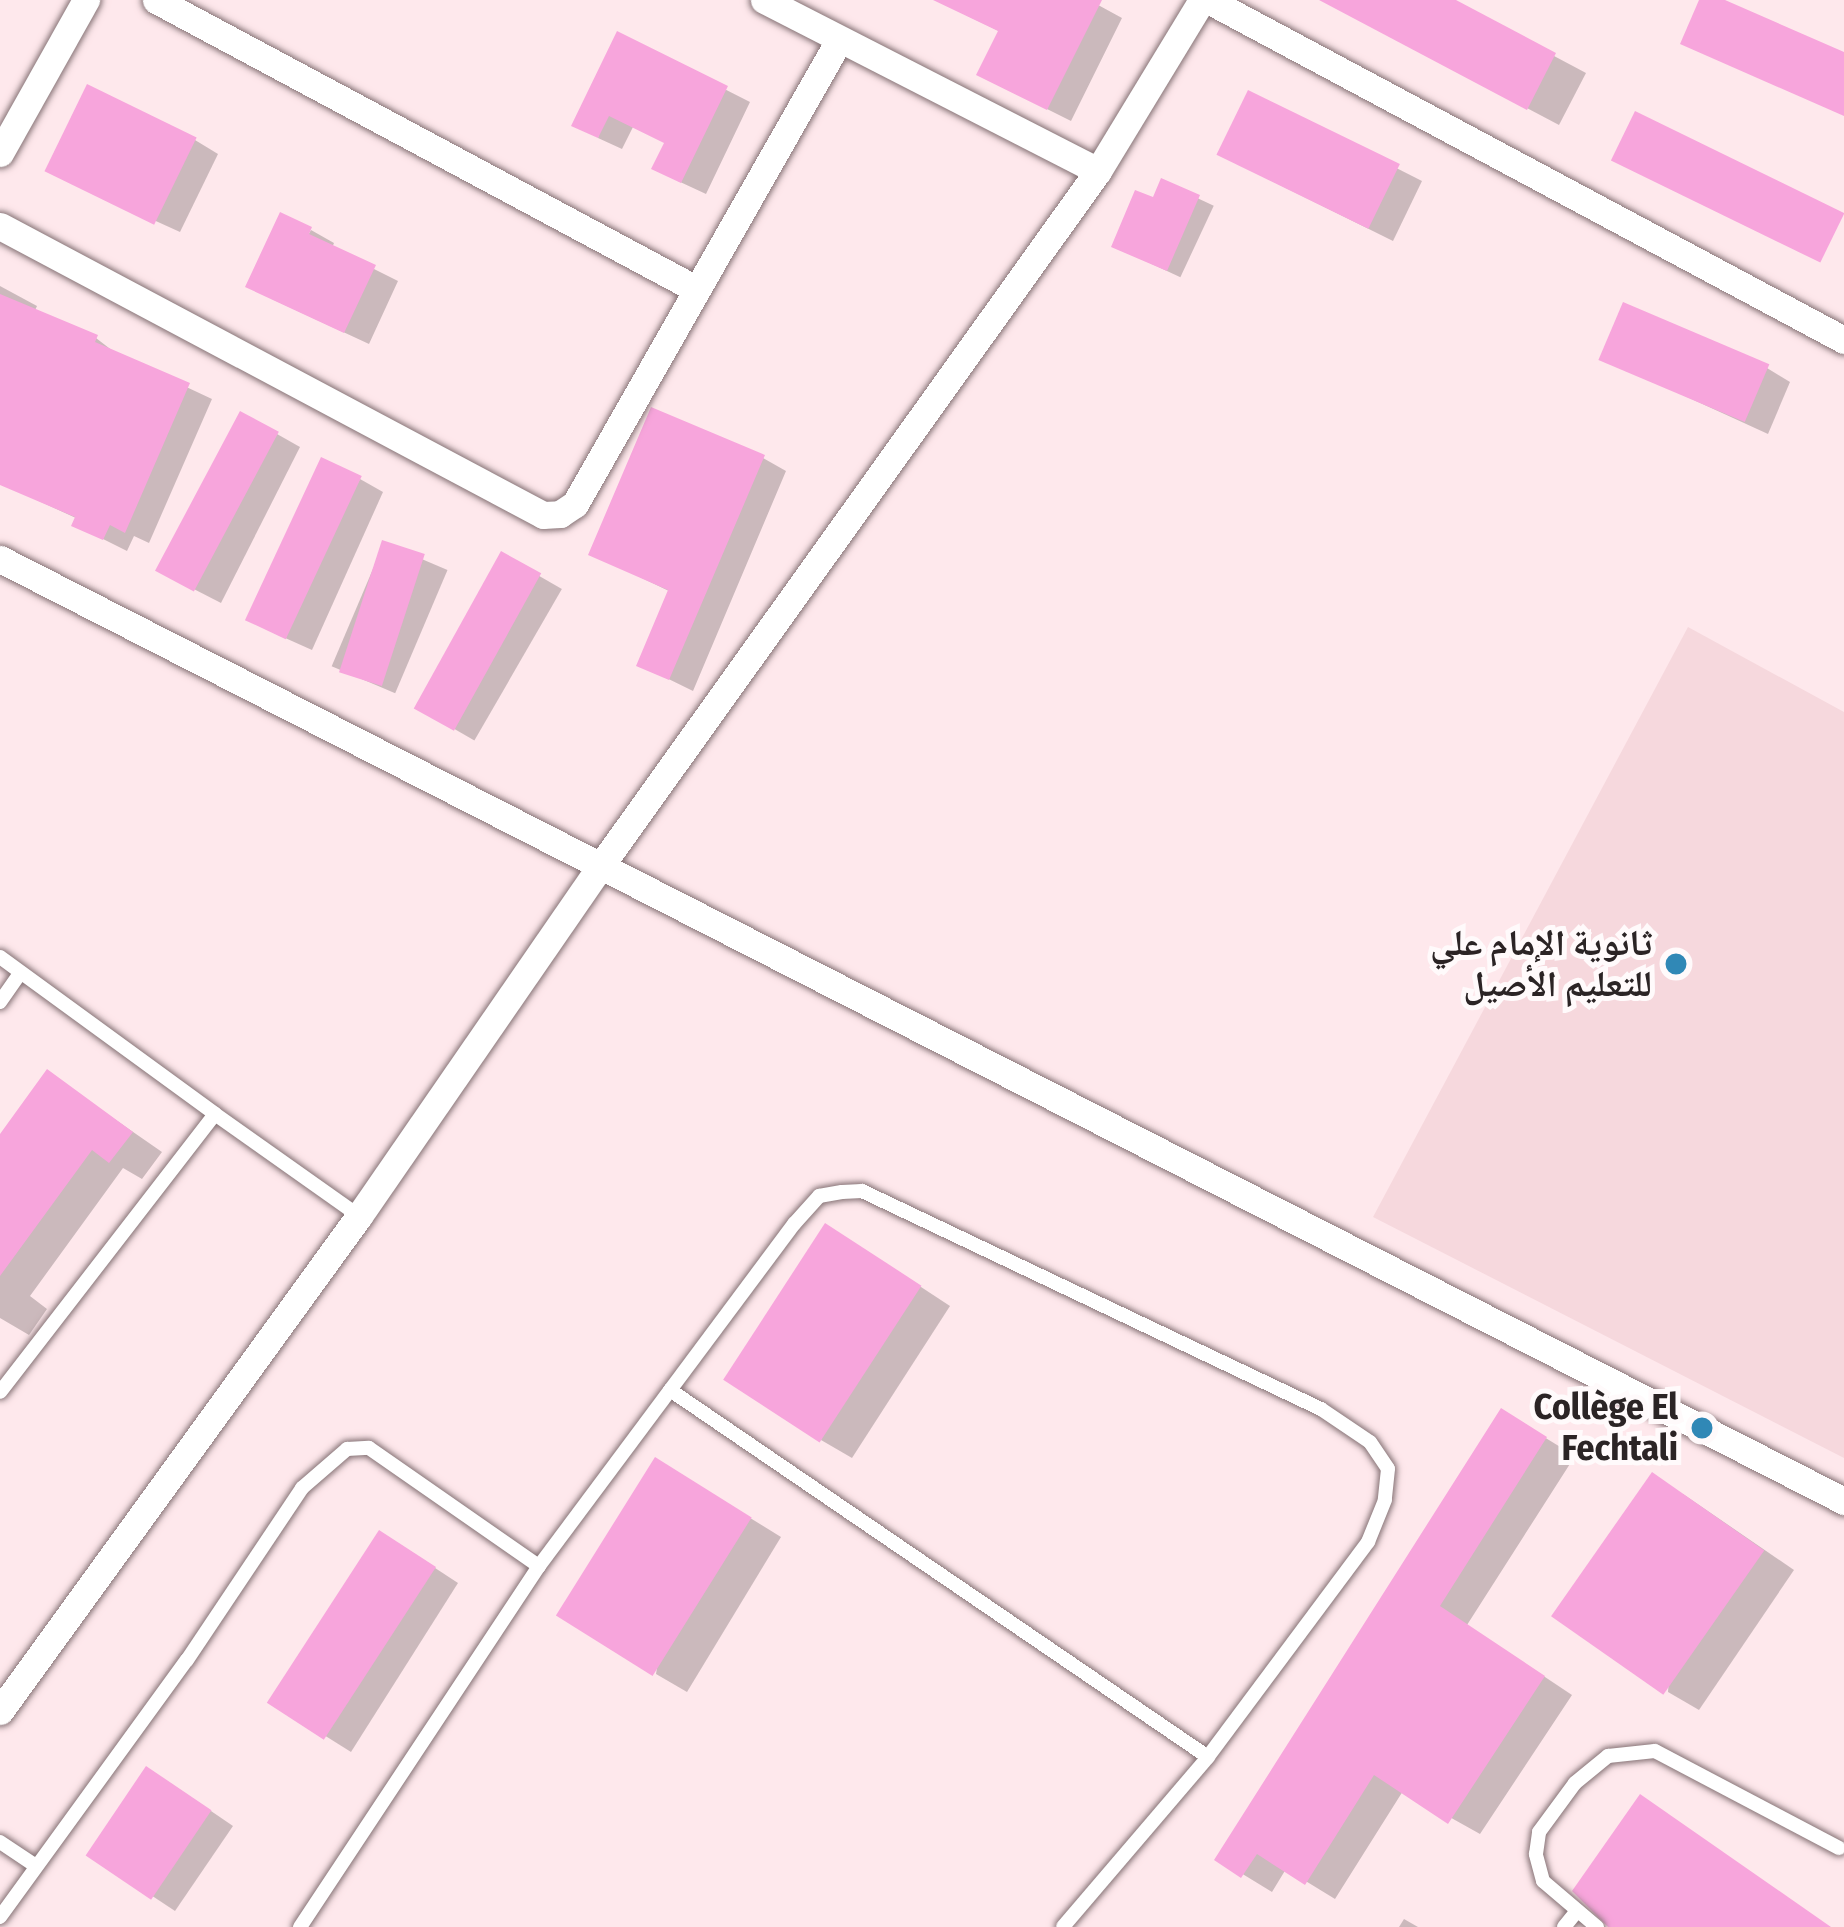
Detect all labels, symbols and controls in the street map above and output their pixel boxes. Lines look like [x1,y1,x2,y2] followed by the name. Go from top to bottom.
[1430,921,1652,1006] place label: ثانوية الإمام علي للتعليم الأصيل
[1663,951,1689,977] marker: ثانوية الإمام علي للتعليم الأصيل
[1533,1385,1678,1470] place label: Collège El Fechtali
[1689,1415,1715,1441] marker: Collège El Fechtali

